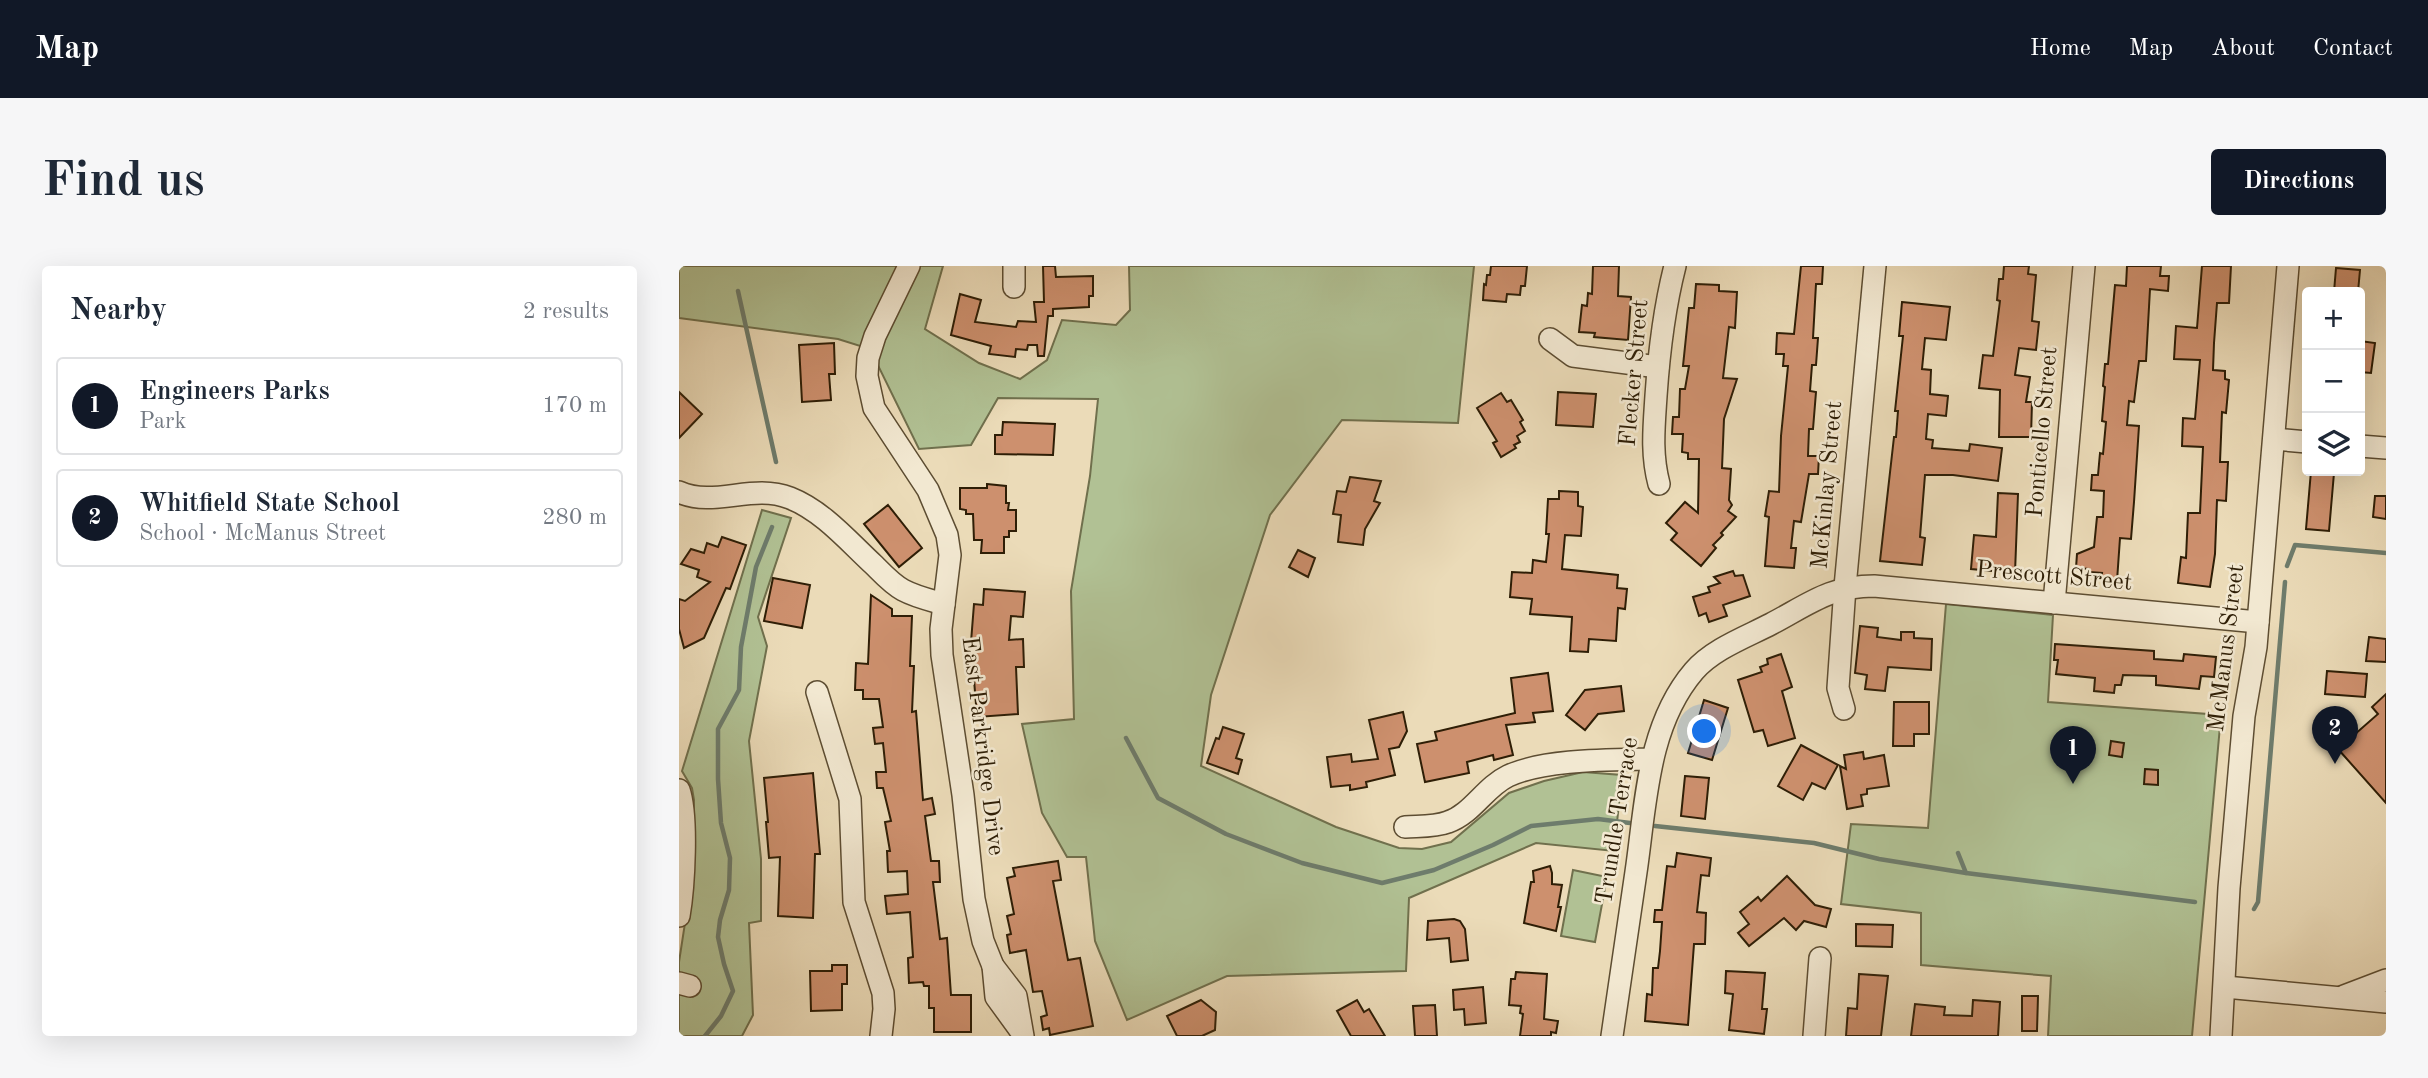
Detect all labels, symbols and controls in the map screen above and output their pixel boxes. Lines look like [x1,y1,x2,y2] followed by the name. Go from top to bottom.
[35,33,99,66] text: Map
[2030,37,2091,61] text: Home
[2129,37,2173,61] text: Map
[2211,37,2275,61] text: About
[2313,37,2393,61] text: Contact
[2211,149,2386,215] button: Directions
[42,158,205,207] text: Find us
[2302,287,2365,476] map controls
[2302,287,2365,350] button: +
[70,296,167,326] text: Nearby
[1617,298,1653,448] street label: Flecker Street
[523,300,609,323] text: 2 results
[2024,346,2062,518] street label: Ponticello Street
[2302,350,2365,413] button: −
[139,379,330,405] text: Engineers Parks
[88,394,102,417] text: 1
[542,394,607,417] text: 170 m
[1809,400,1847,570] street label: McKinlay Street
[139,410,186,433] text: Park
[2302,413,2365,476] button: layers
[139,491,400,517] text: Whitfield State School
[88,506,102,529] text: 2
[542,506,607,529] text: 280 m
[139,522,386,545] text: School · McManus Street
[1975,558,2133,596] street label: Prescott Street
[2205,563,2249,733] street label: McManus Street
[957,635,1007,857] street label: East Parkridge Drive
[2312,706,2358,764] pin: 2
[1687,714,1721,748] your location
[2050,726,2096,784] pin: 1
[1593,736,1643,906] street label: Trundle Terrace

